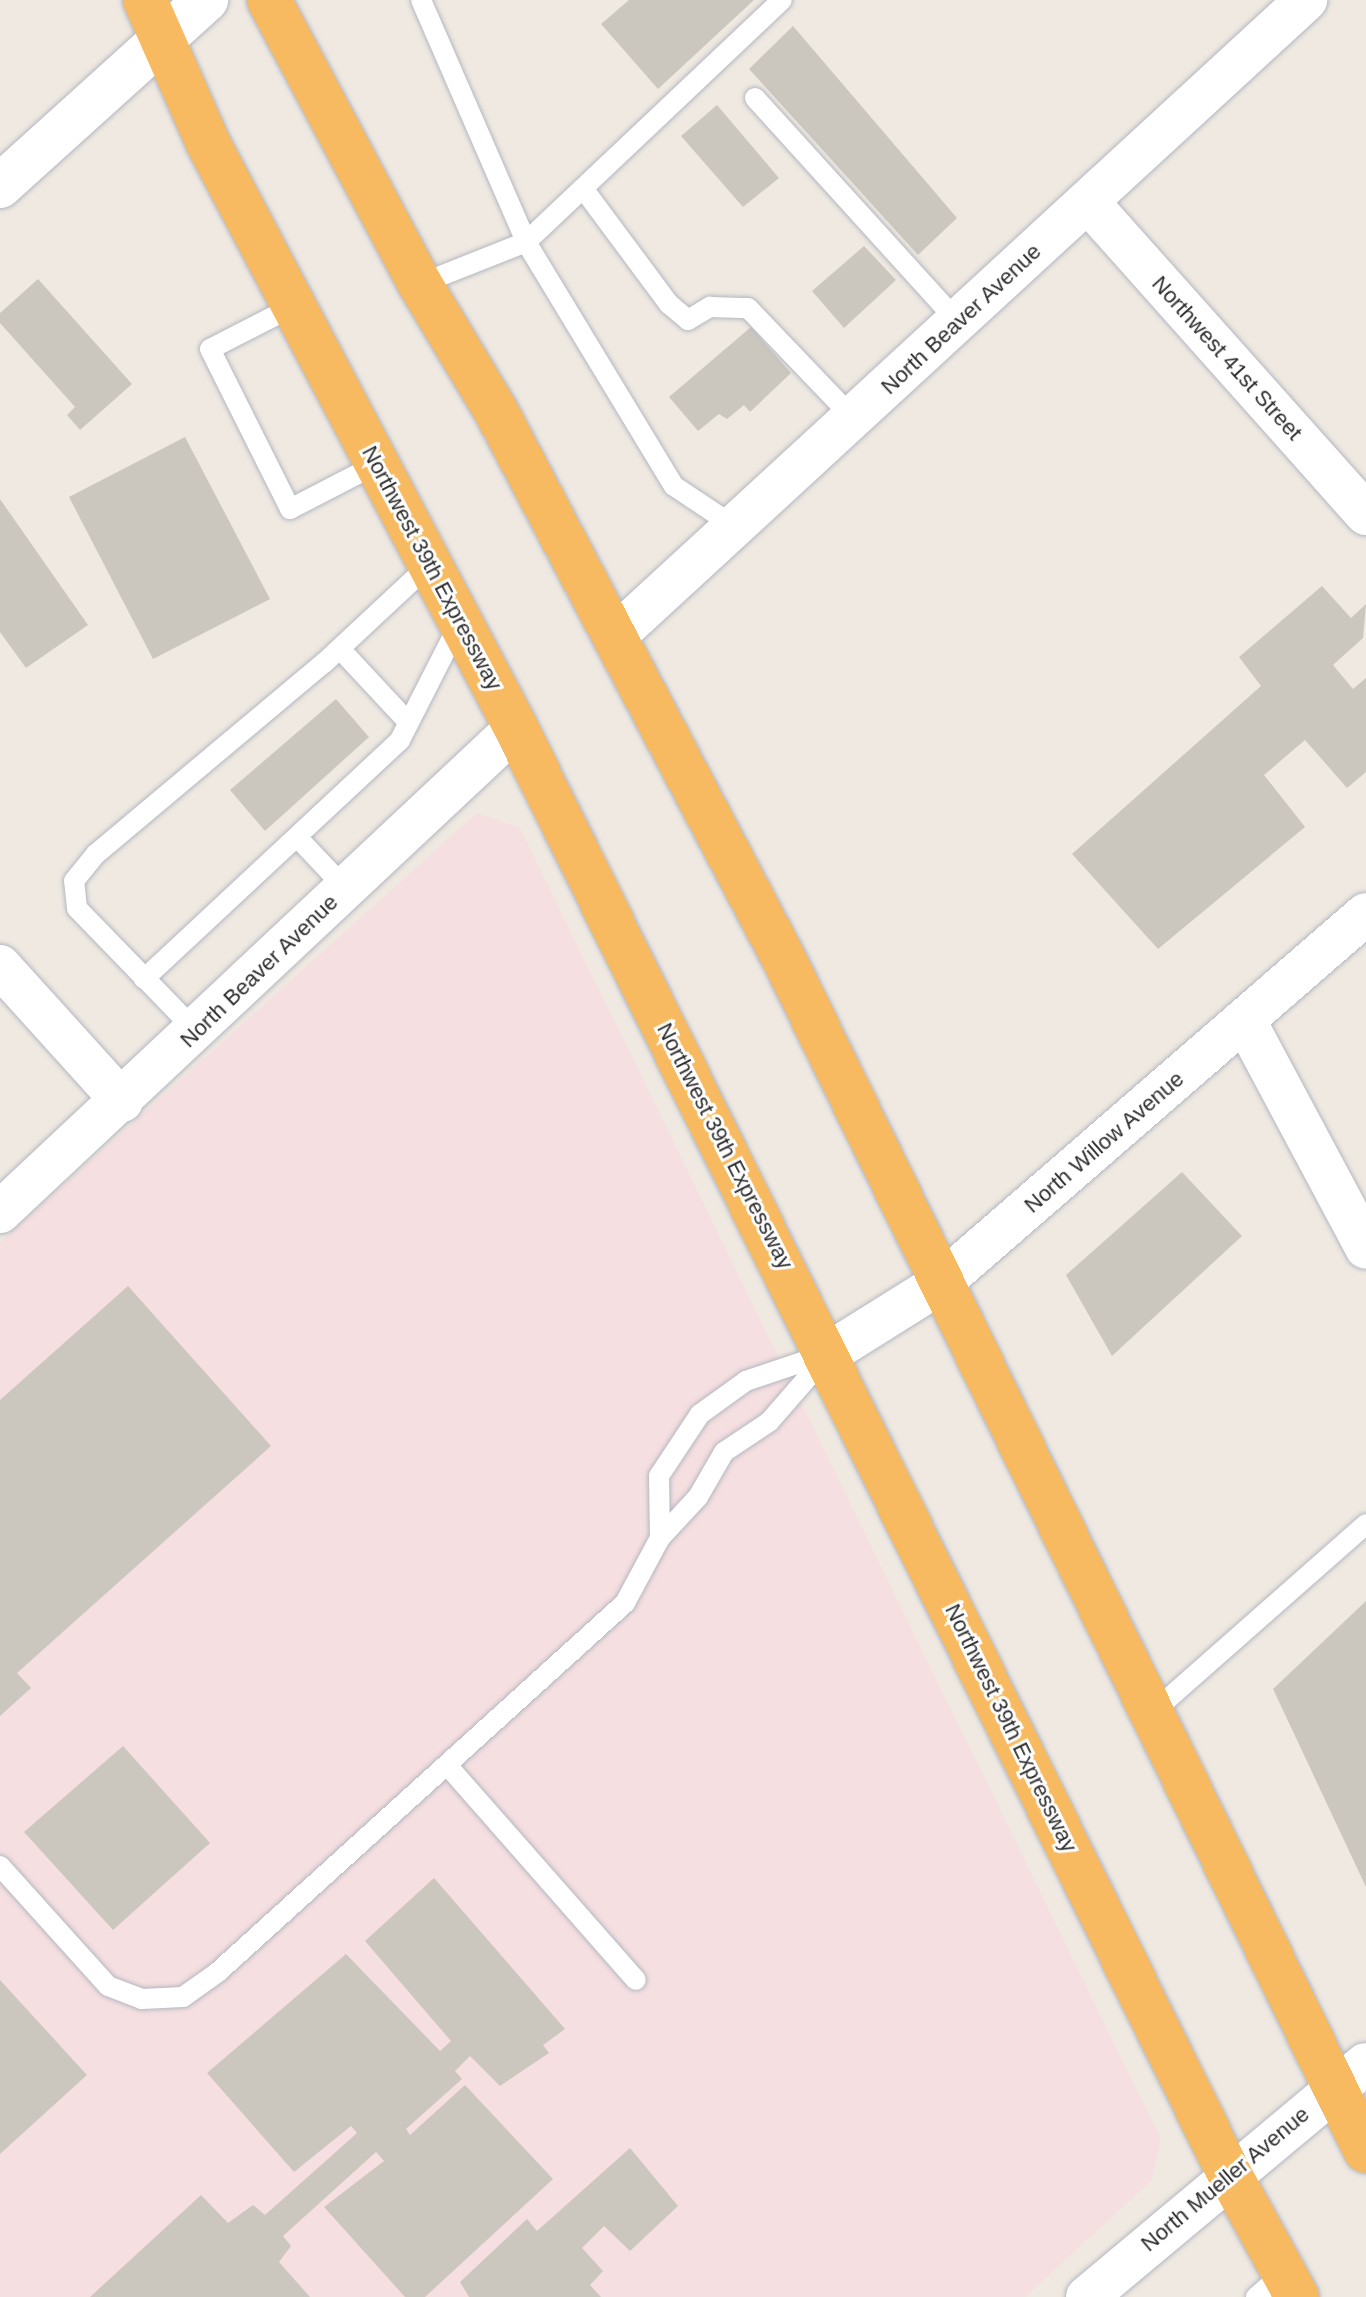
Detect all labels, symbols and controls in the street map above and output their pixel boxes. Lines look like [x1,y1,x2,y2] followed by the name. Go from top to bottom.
[875,238,1047,400] street label: North Beaver Avenue
[1146,271,1308,445] street label: Northwest 41st Street
[356,441,508,695] street label: Northwest 39th Expressway
[174,889,344,1053] street label: North Beaver Avenue
[651,1019,799,1273] street label: Northwest 39th Expressway
[1018,1065,1190,1219] street label: North Willow Avenue
[939,1600,1083,1856] street label: Northwest 39th Expressway
[1135,2101,1315,2257] street label: North Mueller Avenue

